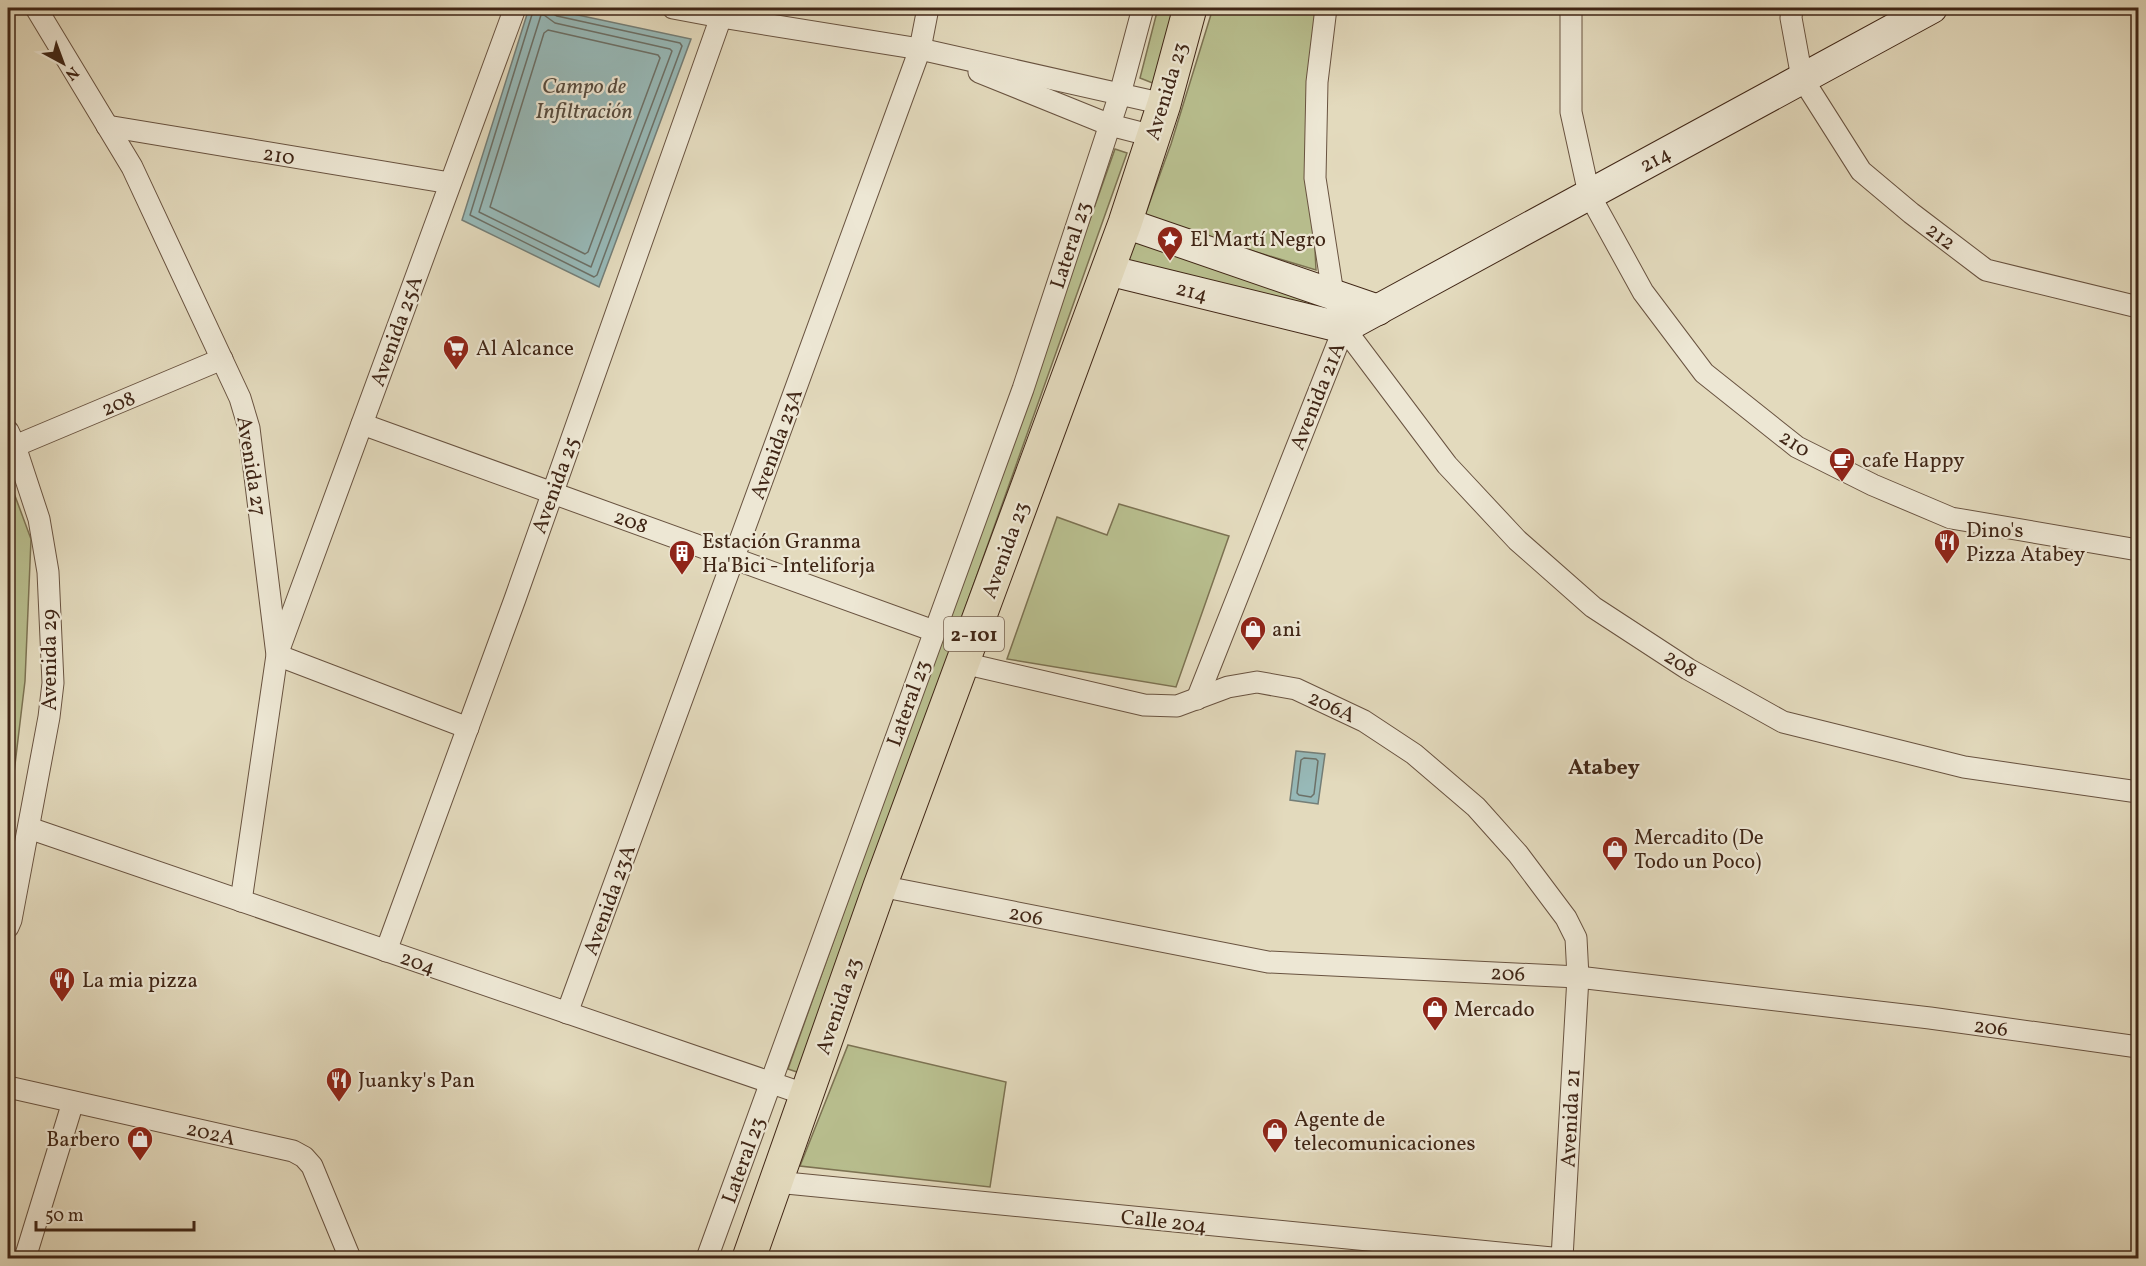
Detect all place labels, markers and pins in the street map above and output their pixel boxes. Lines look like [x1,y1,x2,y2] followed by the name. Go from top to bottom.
[1155,224,1185,262] place icon: El Martí Negro
[1190,226,1326,255] place label: El Martí Negro
[441,333,471,371] supermarket icon: Al Alcance
[476,335,574,364] place label: Al Alcance
[1827,445,1857,483] cafe icon: cafe Happy
[1862,447,1965,476] place label: cafe Happy
[1966,517,2086,570] place label: Dino's Pizza Atabey
[1932,527,1962,565] restaurant icon: Dino's Pizza Atabey
[702,528,875,581] place label: Estación Granma Ha'Bici - Inteliforja
[667,538,697,576] building icon: Estación Granma Ha'Bici - Inteliforja
[1238,614,1268,652] shop icon: ani
[1272,616,1301,645] place label: ani
[1634,824,1764,877] place label: Mercadito (De Todo un Poco)
[1600,834,1630,872] shop icon: Mercadito (De Todo un Poco)
[47,965,77,1003] restaurant icon: La mia pizza
[82,967,198,996] place label: La mia pizza
[1420,994,1450,1032] shop icon: Mercado
[1454,996,1535,1025] place label: Mercado
[324,1065,354,1103] restaurant icon: Juanky's Pan
[358,1067,475,1096] place label: Juanky's Pan
[1294,1106,1475,1159] place label: Agente de telecomunicaciones
[1260,1116,1290,1154] shop icon: Agente de telecomunicaciones
[125,1124,155,1162] shop icon: Barbero
[46,1126,120,1155] place label: Barbero

